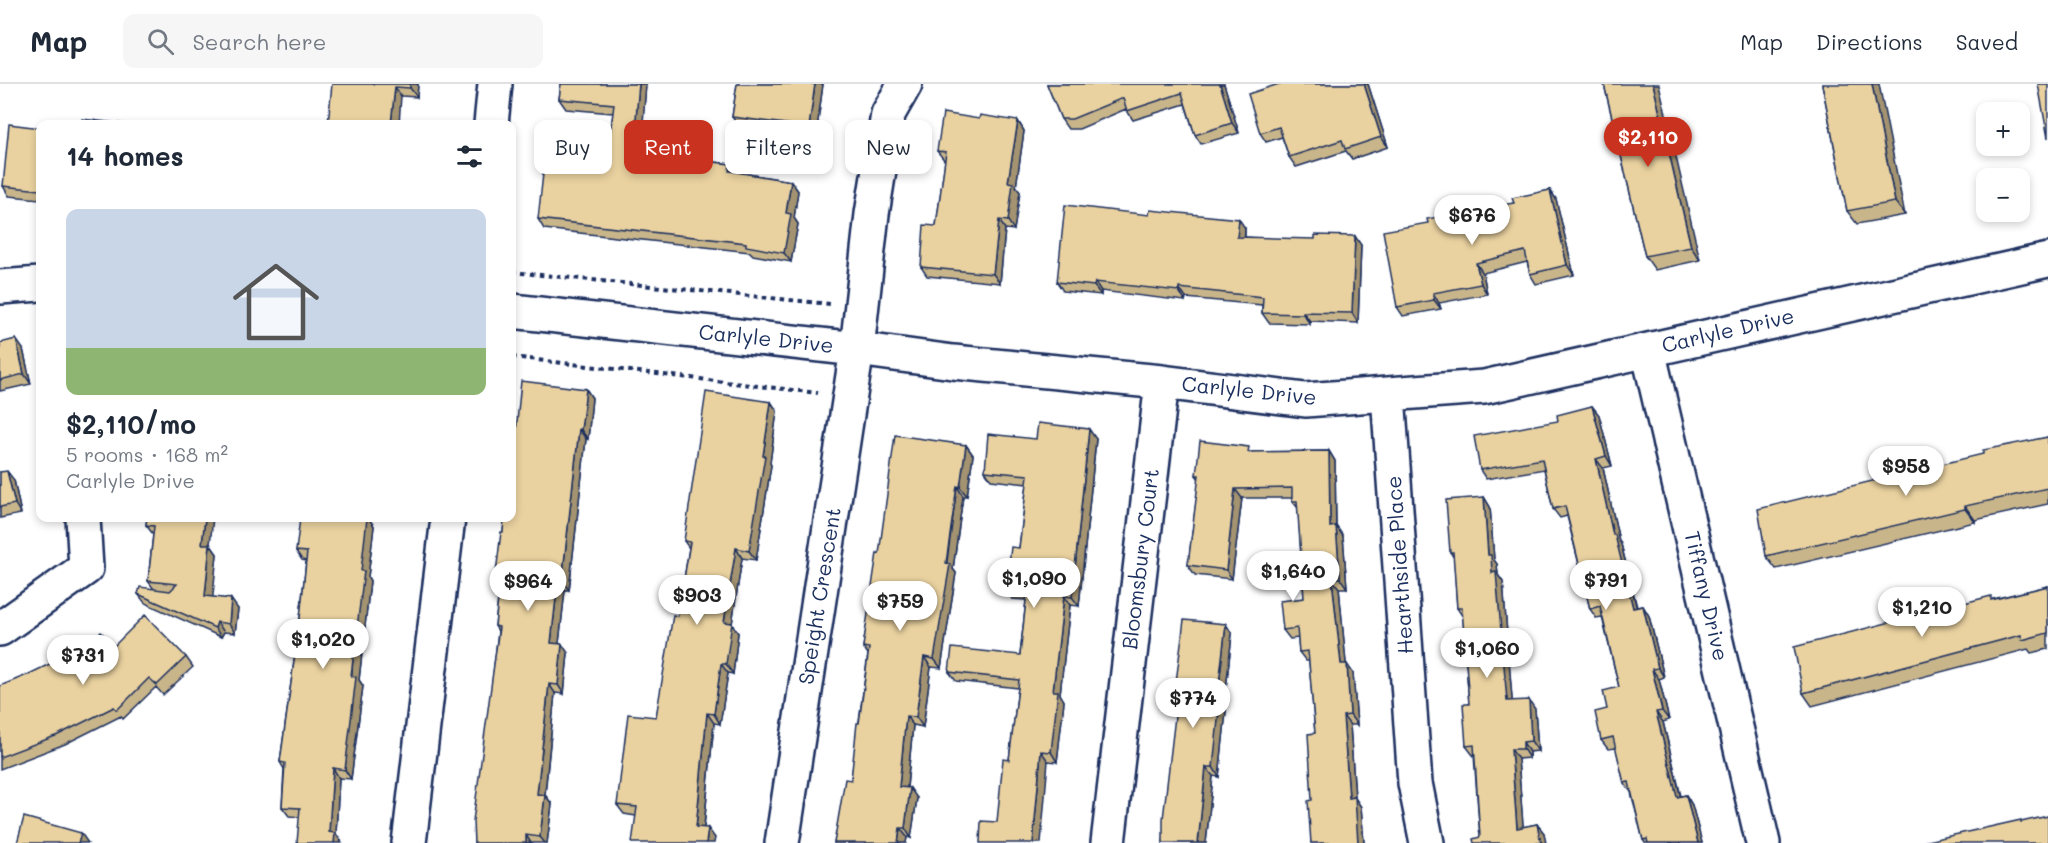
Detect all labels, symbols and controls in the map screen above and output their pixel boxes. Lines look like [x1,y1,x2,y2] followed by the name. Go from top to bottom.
[123,14,543,68] search box
[30,23,87,59] text: Map
[144,25,177,58] icon: search
[192,27,326,56] text: Search here
[1740,28,1783,55] text: Map
[1816,28,1923,55] text: Directions
[1956,28,2018,55] text: Saved
[1976,102,2030,222] map controls
[1976,102,2030,156] button: +
[1599,117,1697,168] pin: $2,110
[534,120,612,174] chip: Buy
[624,120,713,174] chip: Rent
[725,120,833,174] chip: Filters
[845,120,932,174] chip: New
[1618,123,1678,149] text: $2,110
[66,139,184,173] text: 14 homes
[453,140,486,173] icon: filters
[1976,168,2030,222] button: −
[1436,195,1508,246] pin: $676
[1448,201,1496,227] text: $676
[222,248,330,356] icon: home
[1659,301,1797,358] street label: Carlyle Drive
[697,317,835,358] street label: Carlyle Drive
[1180,369,1318,410] street label: Carlyle Drive
[66,407,196,441] text: $2,110/mo
[66,441,228,467] text: 5 rooms · 168 m²
[1870,446,1942,497] pin: $958
[1882,452,1930,478] text: $958
[66,467,195,493] text: Carlyle Drive
[1115,467,1164,651] street label: Bloomsbury Court
[1379,475,1418,655] street label: Hearthside Place
[791,505,846,686] street label: Speight Crescent
[1679,528,1736,663] street label: Tiffany Drive
[1244,551,1342,602] pin: $1,640
[1261,557,1326,583] text: $1,640
[985,558,1083,609] pin: $1,090
[1570,560,1642,611] pin: $791
[492,561,564,612] pin: $964
[1001,564,1067,590] text: $1,090
[1584,566,1628,592] text: $791
[503,567,553,593] text: $964
[661,575,733,626] pin: $903
[672,581,722,607] text: $903
[864,581,936,632] pin: $759
[876,587,924,613] text: $759
[1873,587,1971,638] pin: $1,210
[1892,593,1952,619] text: $1,210
[274,619,372,670] pin: $1,020
[291,625,355,651] text: $1,020
[1438,628,1536,679] pin: $1,060
[1454,634,1520,660] text: $1,060
[47,635,119,686] pin: $731
[61,641,105,667] text: $731
[1157,678,1229,729] pin: $774
[1169,684,1217,710] text: $774

